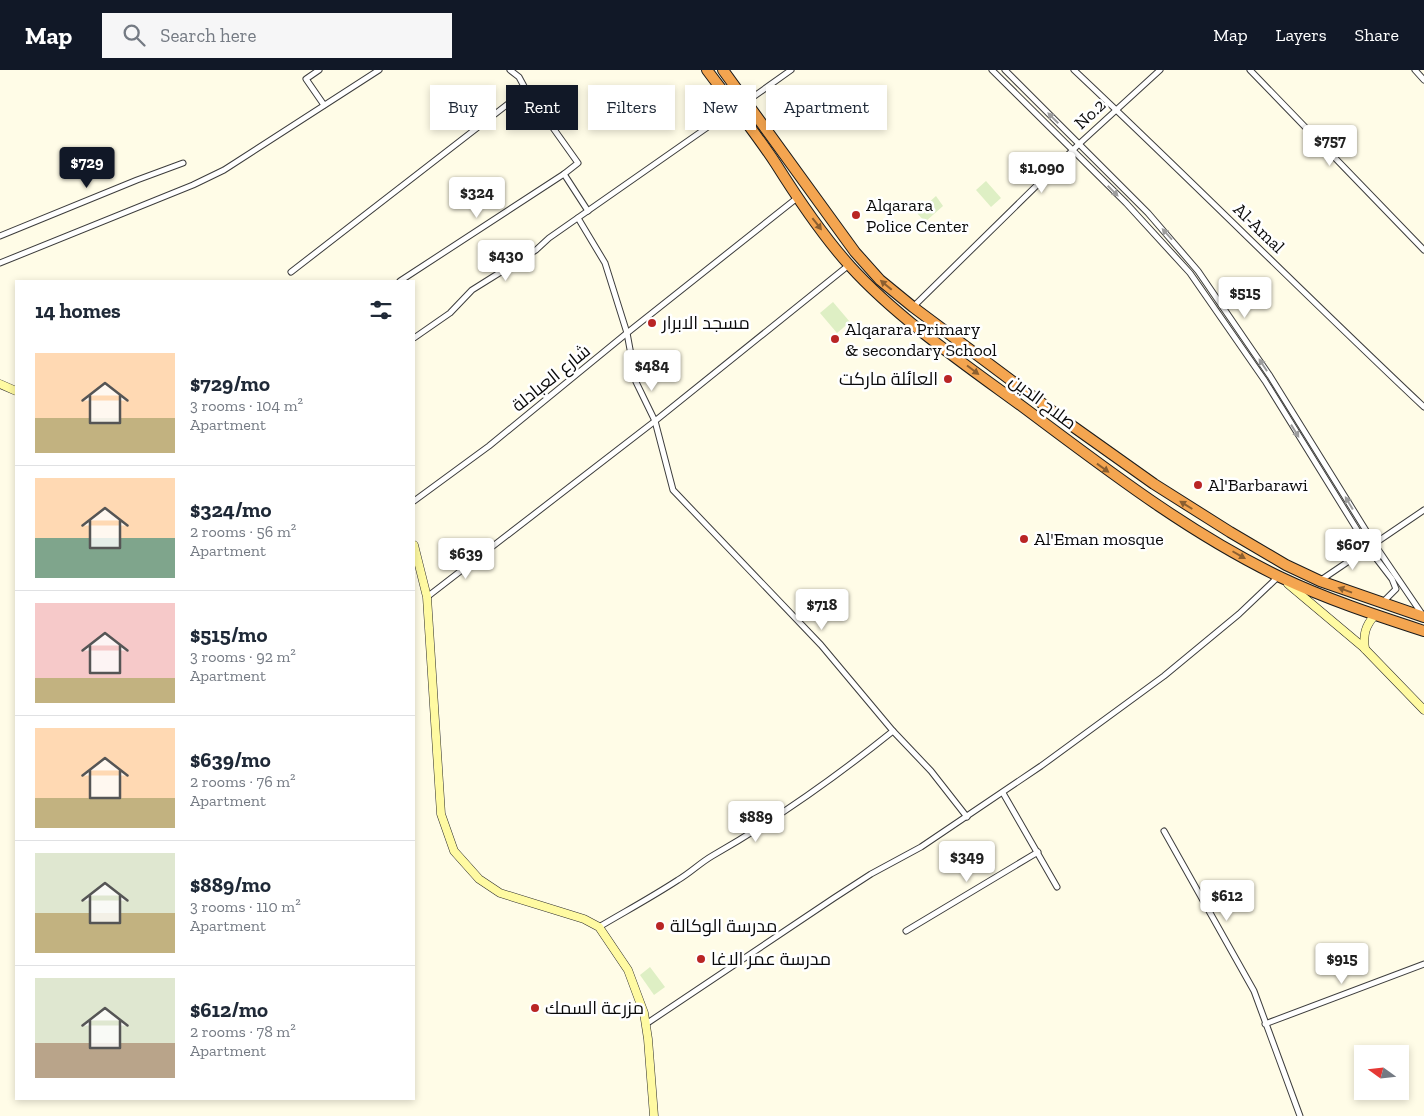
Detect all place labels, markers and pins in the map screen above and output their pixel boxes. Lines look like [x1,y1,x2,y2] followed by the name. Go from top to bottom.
[1300,124,1360,167] pin: $757
[57,146,117,189] pin: $729
[1001,152,1083,194] pin: $1,090
[447,176,507,219] pin: $324
[866,194,969,237] place label: Alqarara Police Center
[850,209,862,221] marker: Alqarara Police Center
[476,240,536,282] pin: $430
[1215,276,1275,319] pin: $515
[661,312,750,334] place label: مسجد الابرار
[646,317,658,329] marker: مسجد الابرار
[845,318,997,361] place label: Alqarara Primary & secondary School
[829,333,841,345] marker: Alqarara Primary & secondary School
[622,350,682,392] pin: $484
[839,368,938,390] place label: العائلة ماركت
[942,373,954,385] marker: العائلة ماركت
[1208,474,1308,496] place label: Al'Barbarawi
[1192,479,1204,491] marker: Al'Barbarawi
[1034,528,1164,550] place label: Al'Eman mosque
[1323,528,1383,571] pin: $607
[1018,533,1030,545] marker: Al'Eman mosque
[436,538,496,580] pin: $639
[792,588,852,631] pin: $718
[726,800,786,843] pin: $889
[937,840,997,883] pin: $349
[1197,880,1257,922] pin: $612
[670,915,777,937] place label: مدرسة الوكالة
[654,920,666,932] marker: مدرسة الوكالة
[1312,942,1372,985] pin: $915
[711,948,831,970] place label: مدرسة عمر الاغا
[695,953,707,965] marker: مدرسة عمر الاغا
[545,997,644,1019] place label: مزرعة السمك
[529,1002,541,1014] marker: مزرعة السمك

